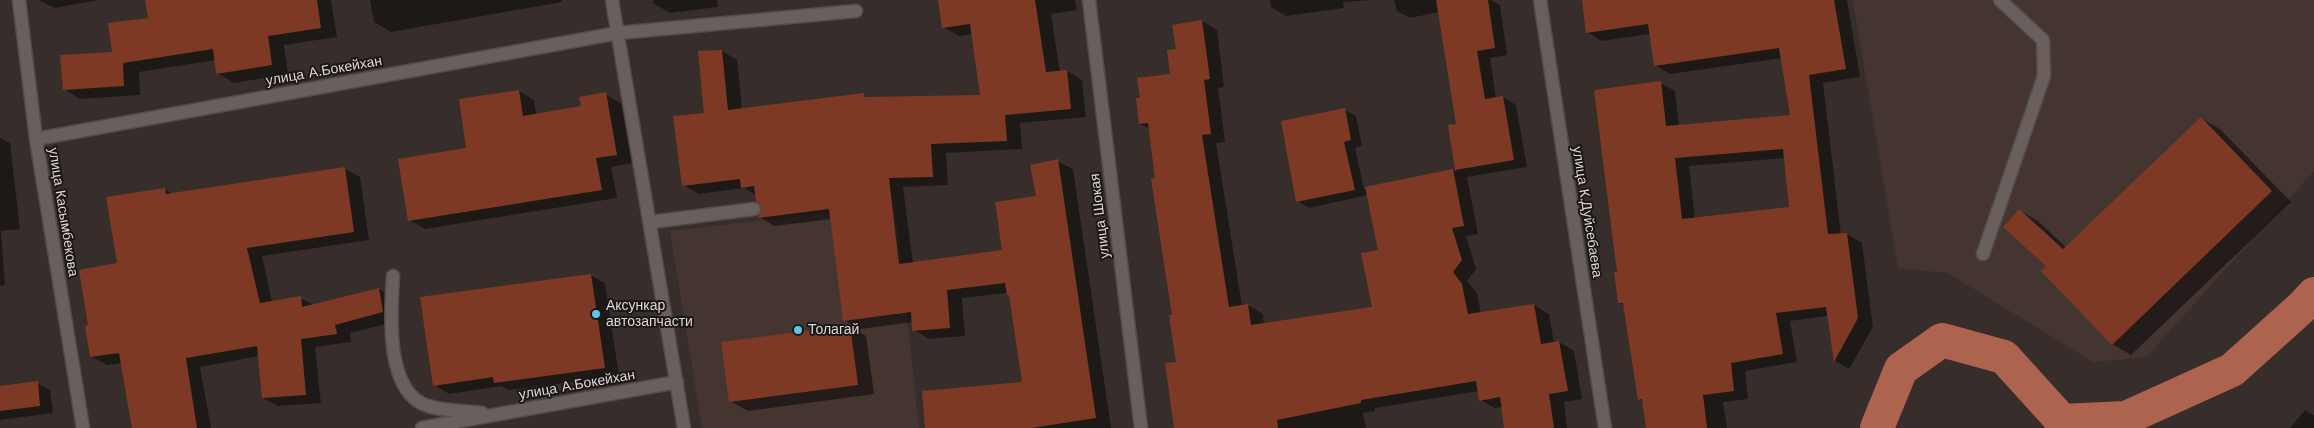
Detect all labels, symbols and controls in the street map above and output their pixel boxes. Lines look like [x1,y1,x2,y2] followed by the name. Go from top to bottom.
[265,53,383,89] street label: улица А.Бокейхан
[1568,145,1606,279] street label: улица К.Дуйсебаева
[44,146,82,278] street label: улица Касымбекова
[1086,172,1114,260] street label: улица Шокая
[606,298,693,331] place label: Аксункар автозапчасти
[590,308,602,320] marker: Аксункар автозапчасти
[808,322,859,338] place label: Толагай
[792,324,804,336] marker: Толагай
[518,367,636,403] street label: улица А.Бокейхан

